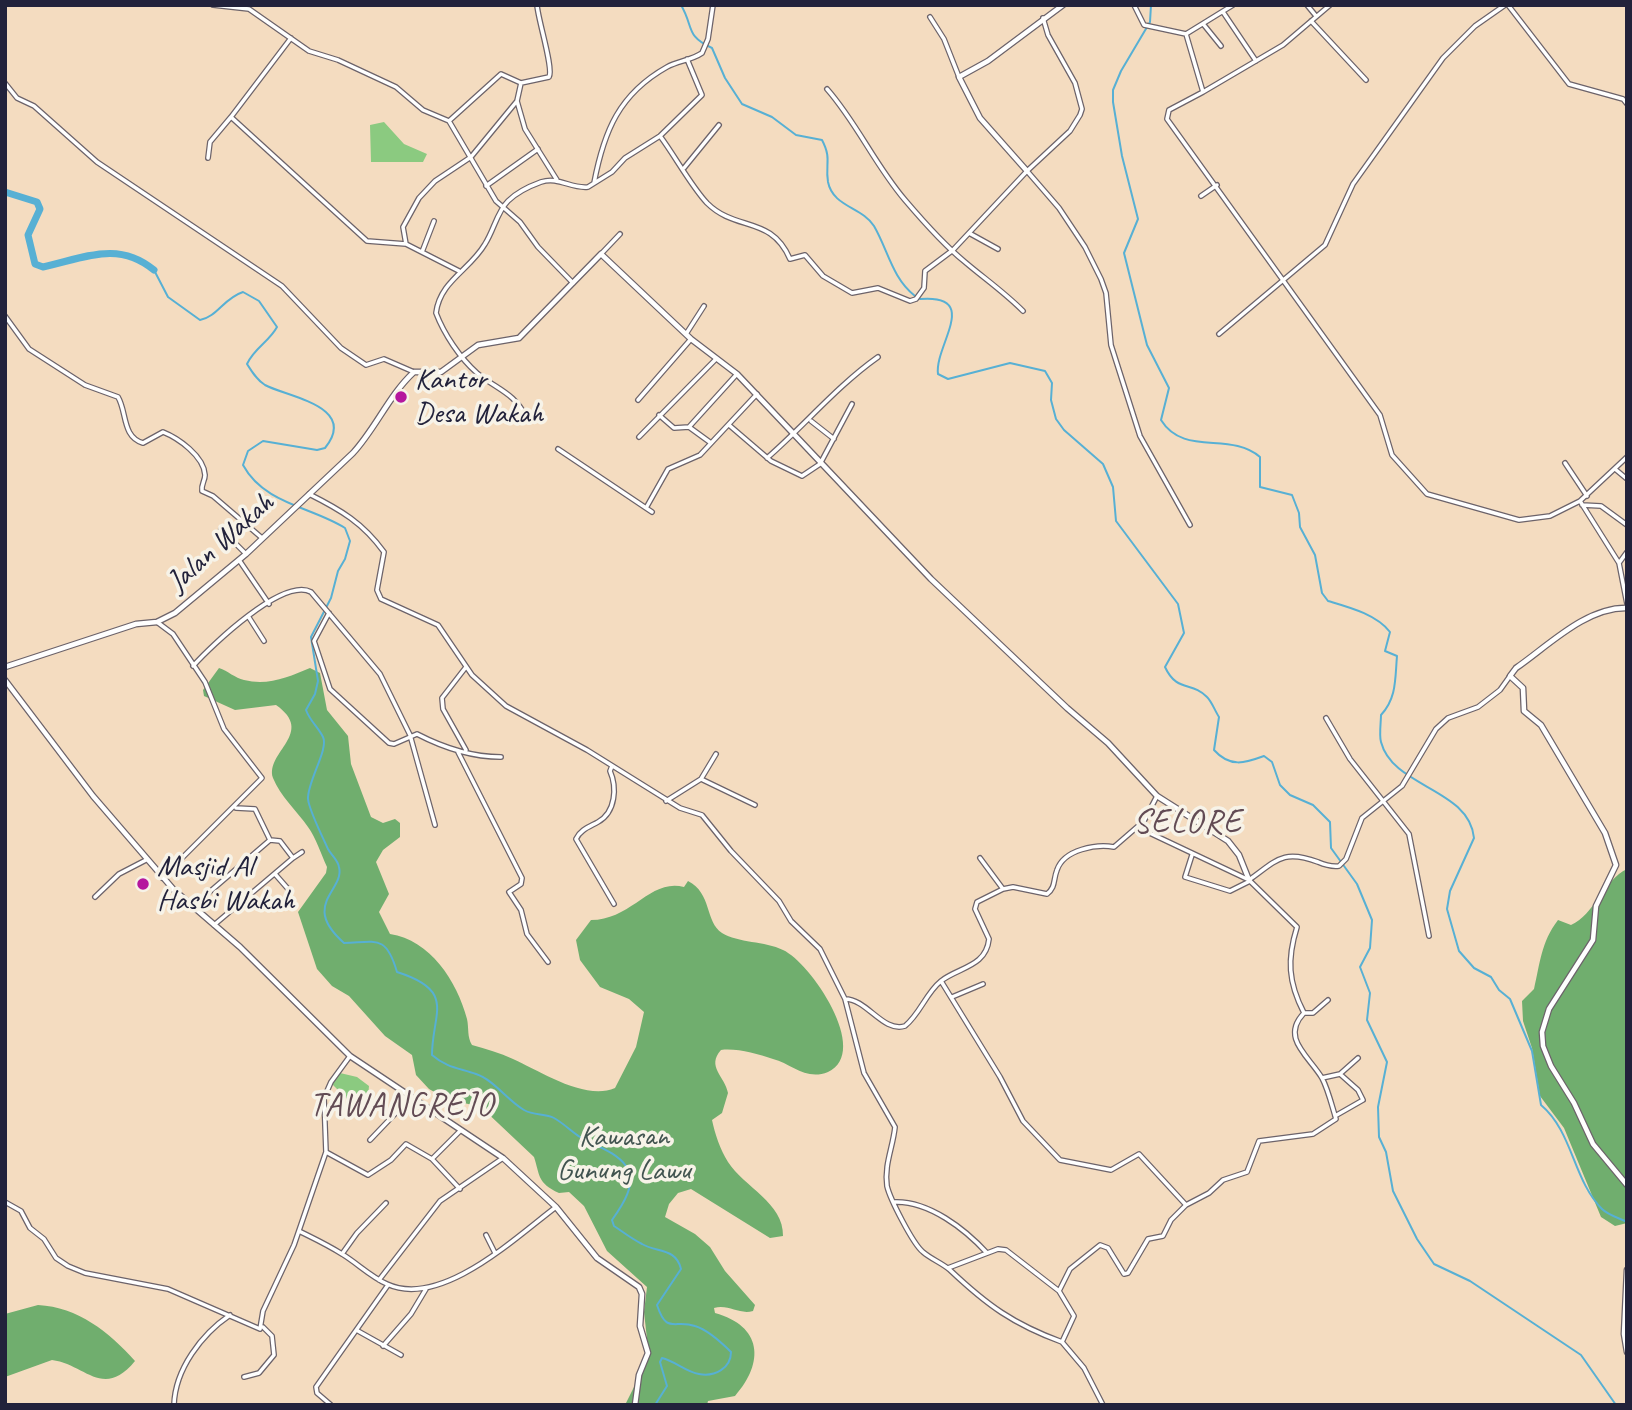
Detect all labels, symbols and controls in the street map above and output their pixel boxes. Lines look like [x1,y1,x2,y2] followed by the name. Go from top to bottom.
[415,362,543,432] place label: Kantor Desa Wakah
[393,389,409,405] marker: Kantor Desa Wakah
[160,486,282,600] street label: Jalan Wakah
[1135,803,1241,843] district label: SELORE
[157,849,294,920] place label: Masjid Al Hasbi Wakah
[135,876,151,892] marker: Masjid Al Hasbi Wakah
[311,1086,493,1126] district label: TAWANGREJO
[557,1119,691,1190] park label: Kawasan Gunung Lawu

